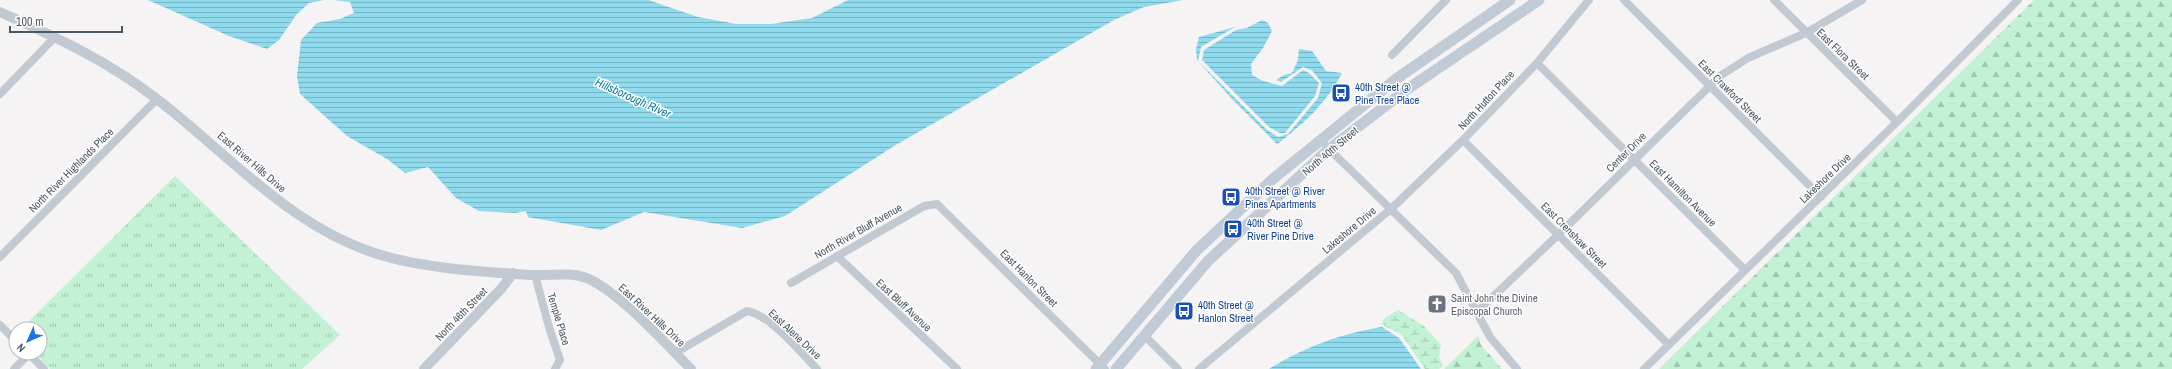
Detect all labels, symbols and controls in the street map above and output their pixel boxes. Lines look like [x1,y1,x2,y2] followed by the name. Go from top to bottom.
[10,8,122,34] scale bar
[16,14,43,30] text: 100 m
[1814,25,1873,83] street label: East Flora Street
[1695,56,1765,126] street label: East Crawford Street
[1455,67,1517,133] street label: North Hutton Place
[593,74,674,122] water label: Hillsborough River
[1355,80,1419,107] place label: 40th Street @ Pine Tree Place
[1330,82,1352,104] bus stop icon: 40th Street @ Pine Tree Place
[1299,123,1361,178] street label: North 40th Street
[26,125,116,215] street label: North River Highlands Place
[215,128,289,196] street label: East River Hills Drive
[1603,129,1649,175] street label: Center Drive
[1796,150,1854,206] street label: Lakeshore Drive
[1647,157,1719,229] street label: East Hamilton Avenue
[1245,184,1325,211] place label: 40th Street @ River Pines Apartments
[1220,186,1242,208] bus stop icon: 40th Street @ River Pines Apartments
[1538,199,1610,271] street label: East Crenshaw Street
[812,200,904,262] street label: North River Bluff Avenue
[1319,203,1379,257] street label: Lakeshore Drive
[1247,216,1314,243] place label: 40th Street @ River Pine Drive
[1222,218,1244,240] bus stop icon: 40th Street @ River Pine Drive
[997,246,1061,310] street label: East Hanlon Street
[873,276,935,334] street label: East Bluff Avenue
[616,280,688,350] street label: East River Hills Drive
[432,284,490,344] street label: North 46th Street
[544,291,574,347] street label: Temple Place
[1451,291,1538,318] place label: Saint John the Divine Episcopal Church
[1426,293,1448,315] church icon: Saint John the Divine Episcopal Church
[1198,298,1254,325] place label: 40th Street @ Hanlon Street
[1173,300,1195,322] bus stop icon: 40th Street @ Hanlon Street
[766,306,824,362] street label: East Alene Drive
[8,321,48,361] north arrow
[14,341,28,355] text: N

